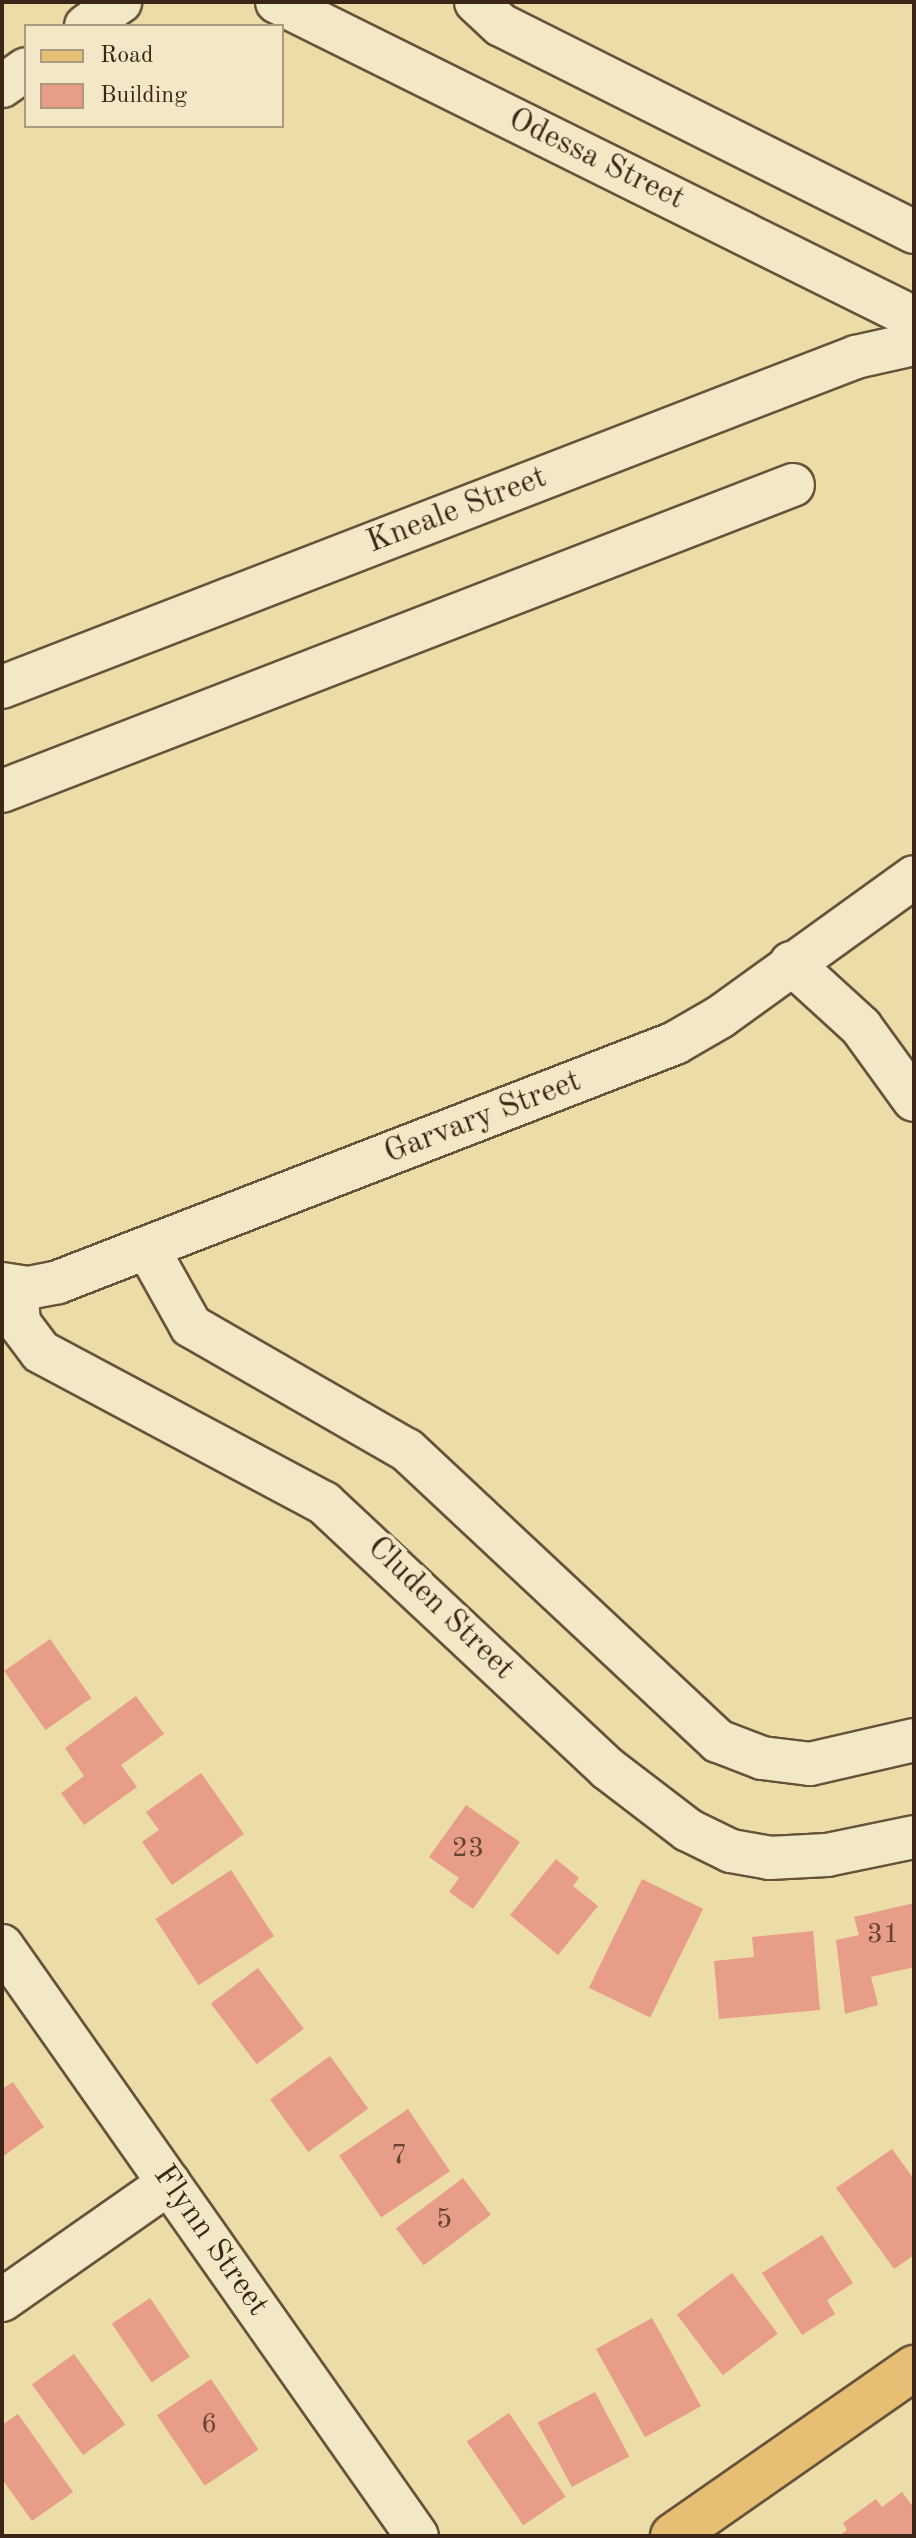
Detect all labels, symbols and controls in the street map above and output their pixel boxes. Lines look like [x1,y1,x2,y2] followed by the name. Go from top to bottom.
[24,24,284,128] legend
[100,44,153,68] text: Road
[100,84,187,108] text: Building
[502,101,690,219] street label: Odessa Street
[362,459,552,563] street label: Kneale Street
[379,1063,587,1173] street label: Garvary Street
[358,1529,522,1689] street label: Cluden Street
[452,1832,484,1866] house number: 23
[867,1918,899,1952] house number: 31
[391,2139,407,2173] house number: 7
[144,2158,276,2324] street label: Flynn Street
[436,2203,452,2237] house number: 5
[201,2408,217,2442] house number: 6

